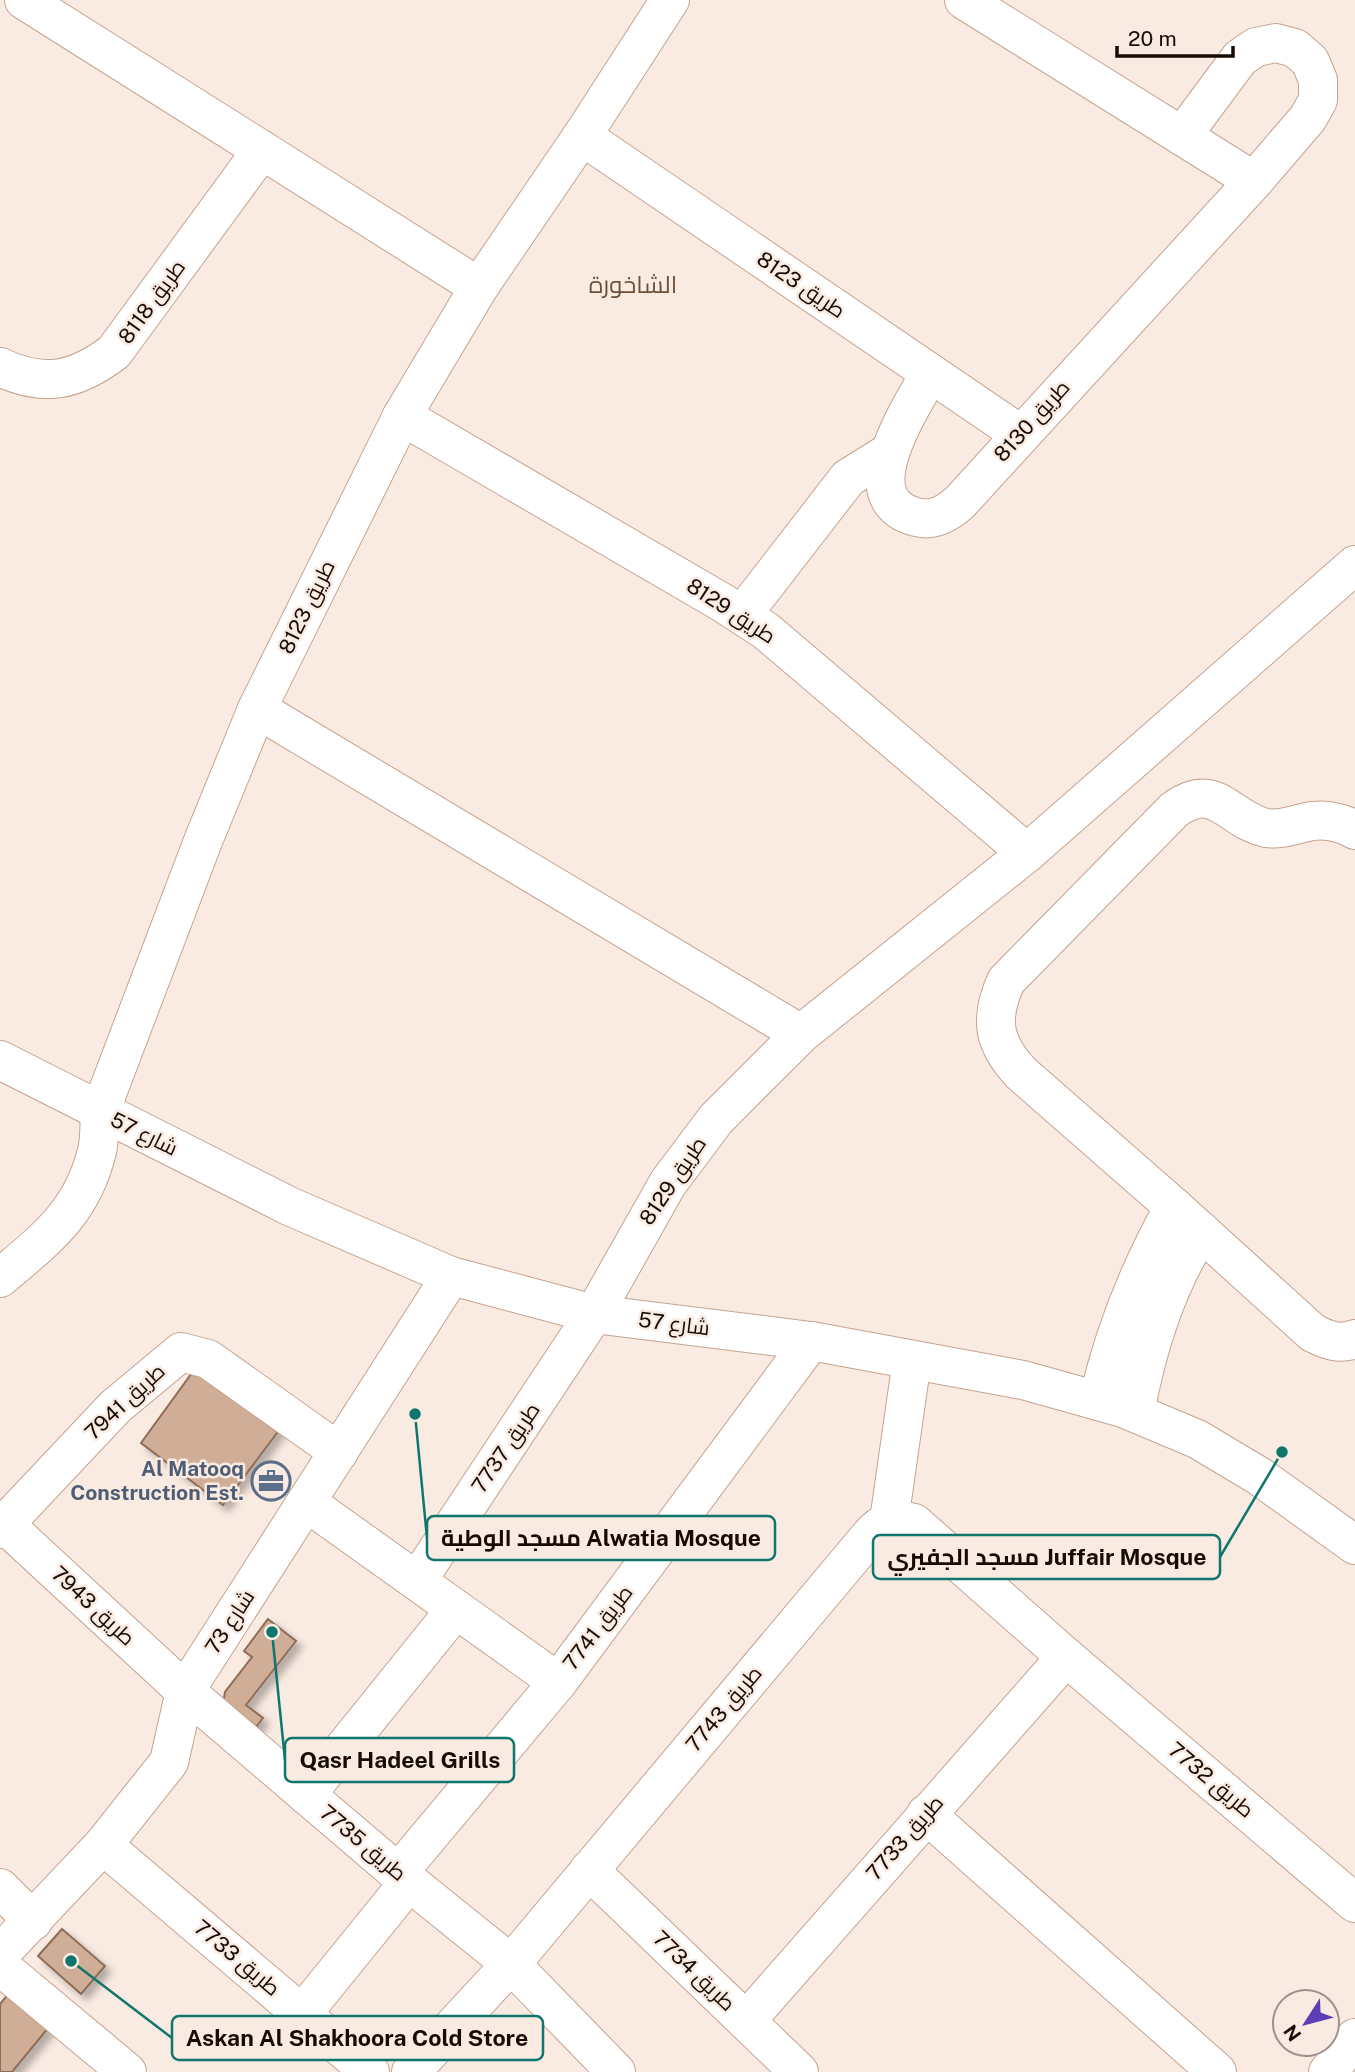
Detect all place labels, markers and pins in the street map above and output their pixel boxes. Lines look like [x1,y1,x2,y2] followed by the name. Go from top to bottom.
[70,1456,244,1505] place label: Al Matooq Construction Est.
[250,1460,292,1502] office icon: Al Matooq Construction Est.
[427,1516,775,1560] callout: مسجد الوطية Alwatia Mosque
[873,1535,1220,1579] callout: مسجد الجفيري Juffair Mosque
[285,1738,514,1782] callout: Qasr Hadeel Grills
[172,2016,543,2060] callout: Askan Al Shakhoora Cold Store

